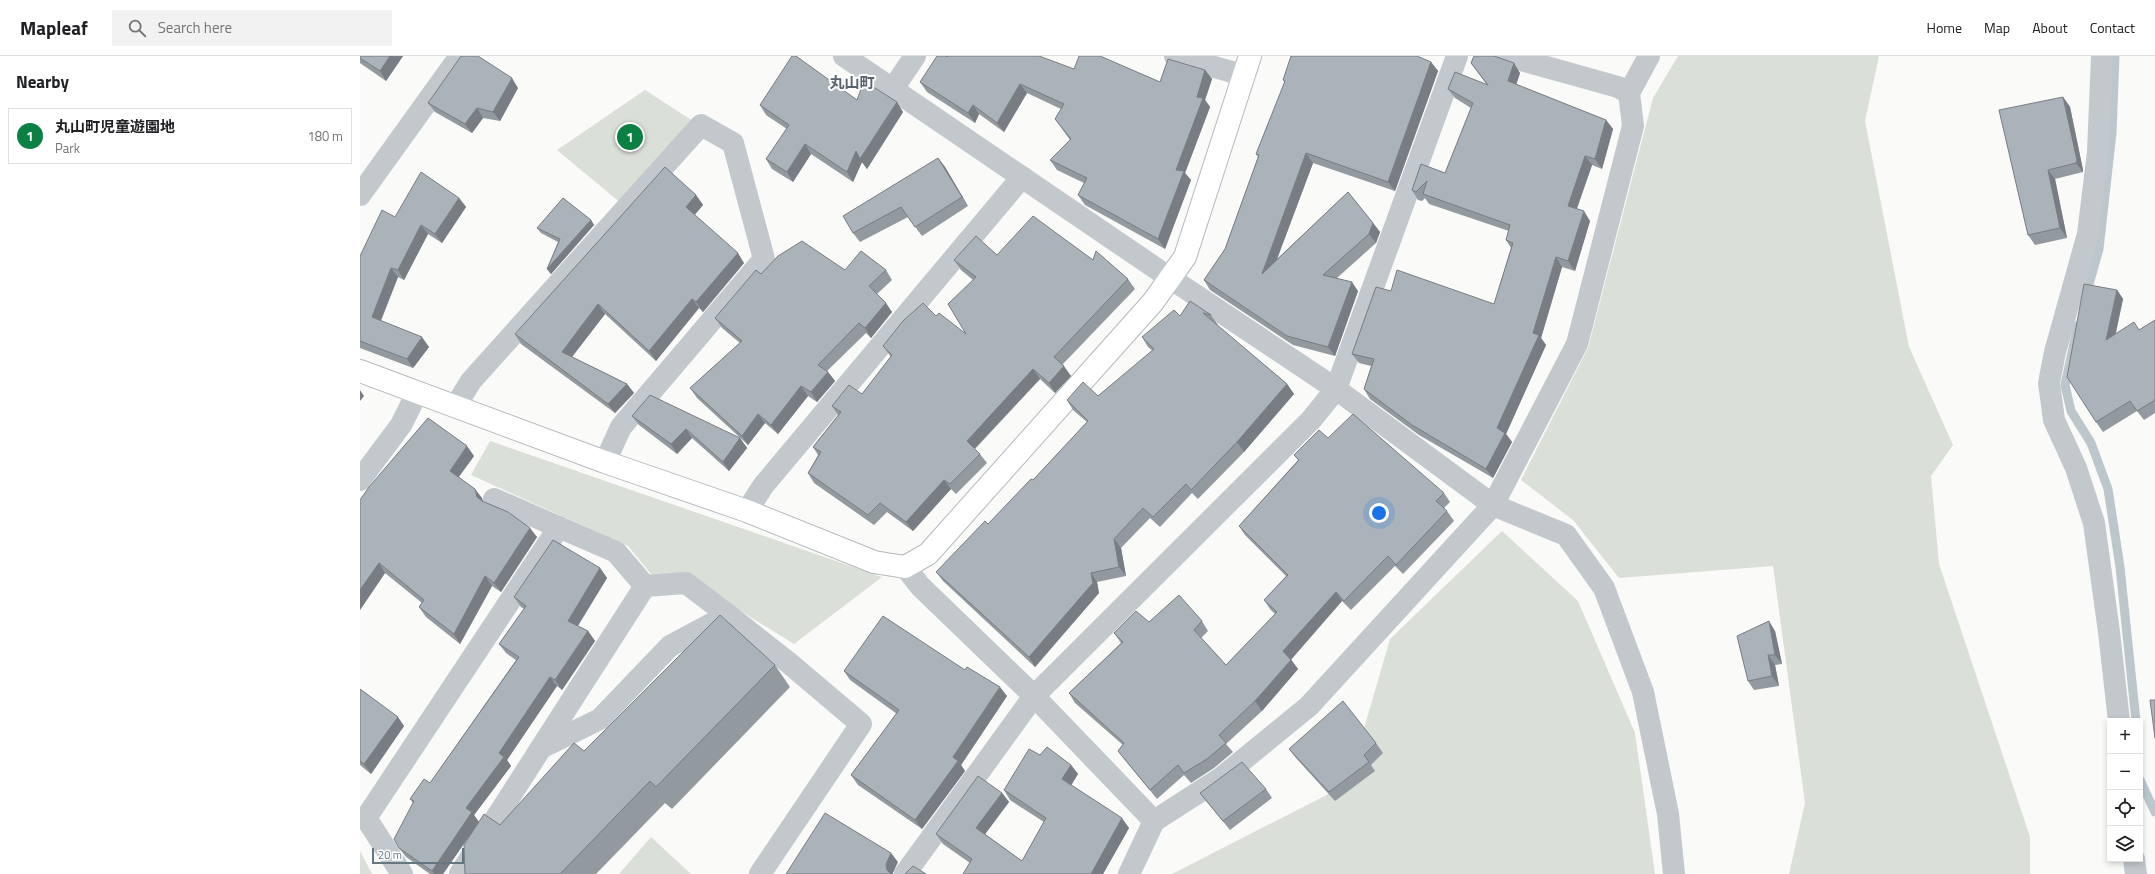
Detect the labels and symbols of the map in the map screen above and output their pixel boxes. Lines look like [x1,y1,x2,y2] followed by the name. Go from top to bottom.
[829,71,875,94] district label: 丸山町
[617,122,643,152] pin: 1
[1369,503,1389,523] your location
[372,846,464,865] scale bar

